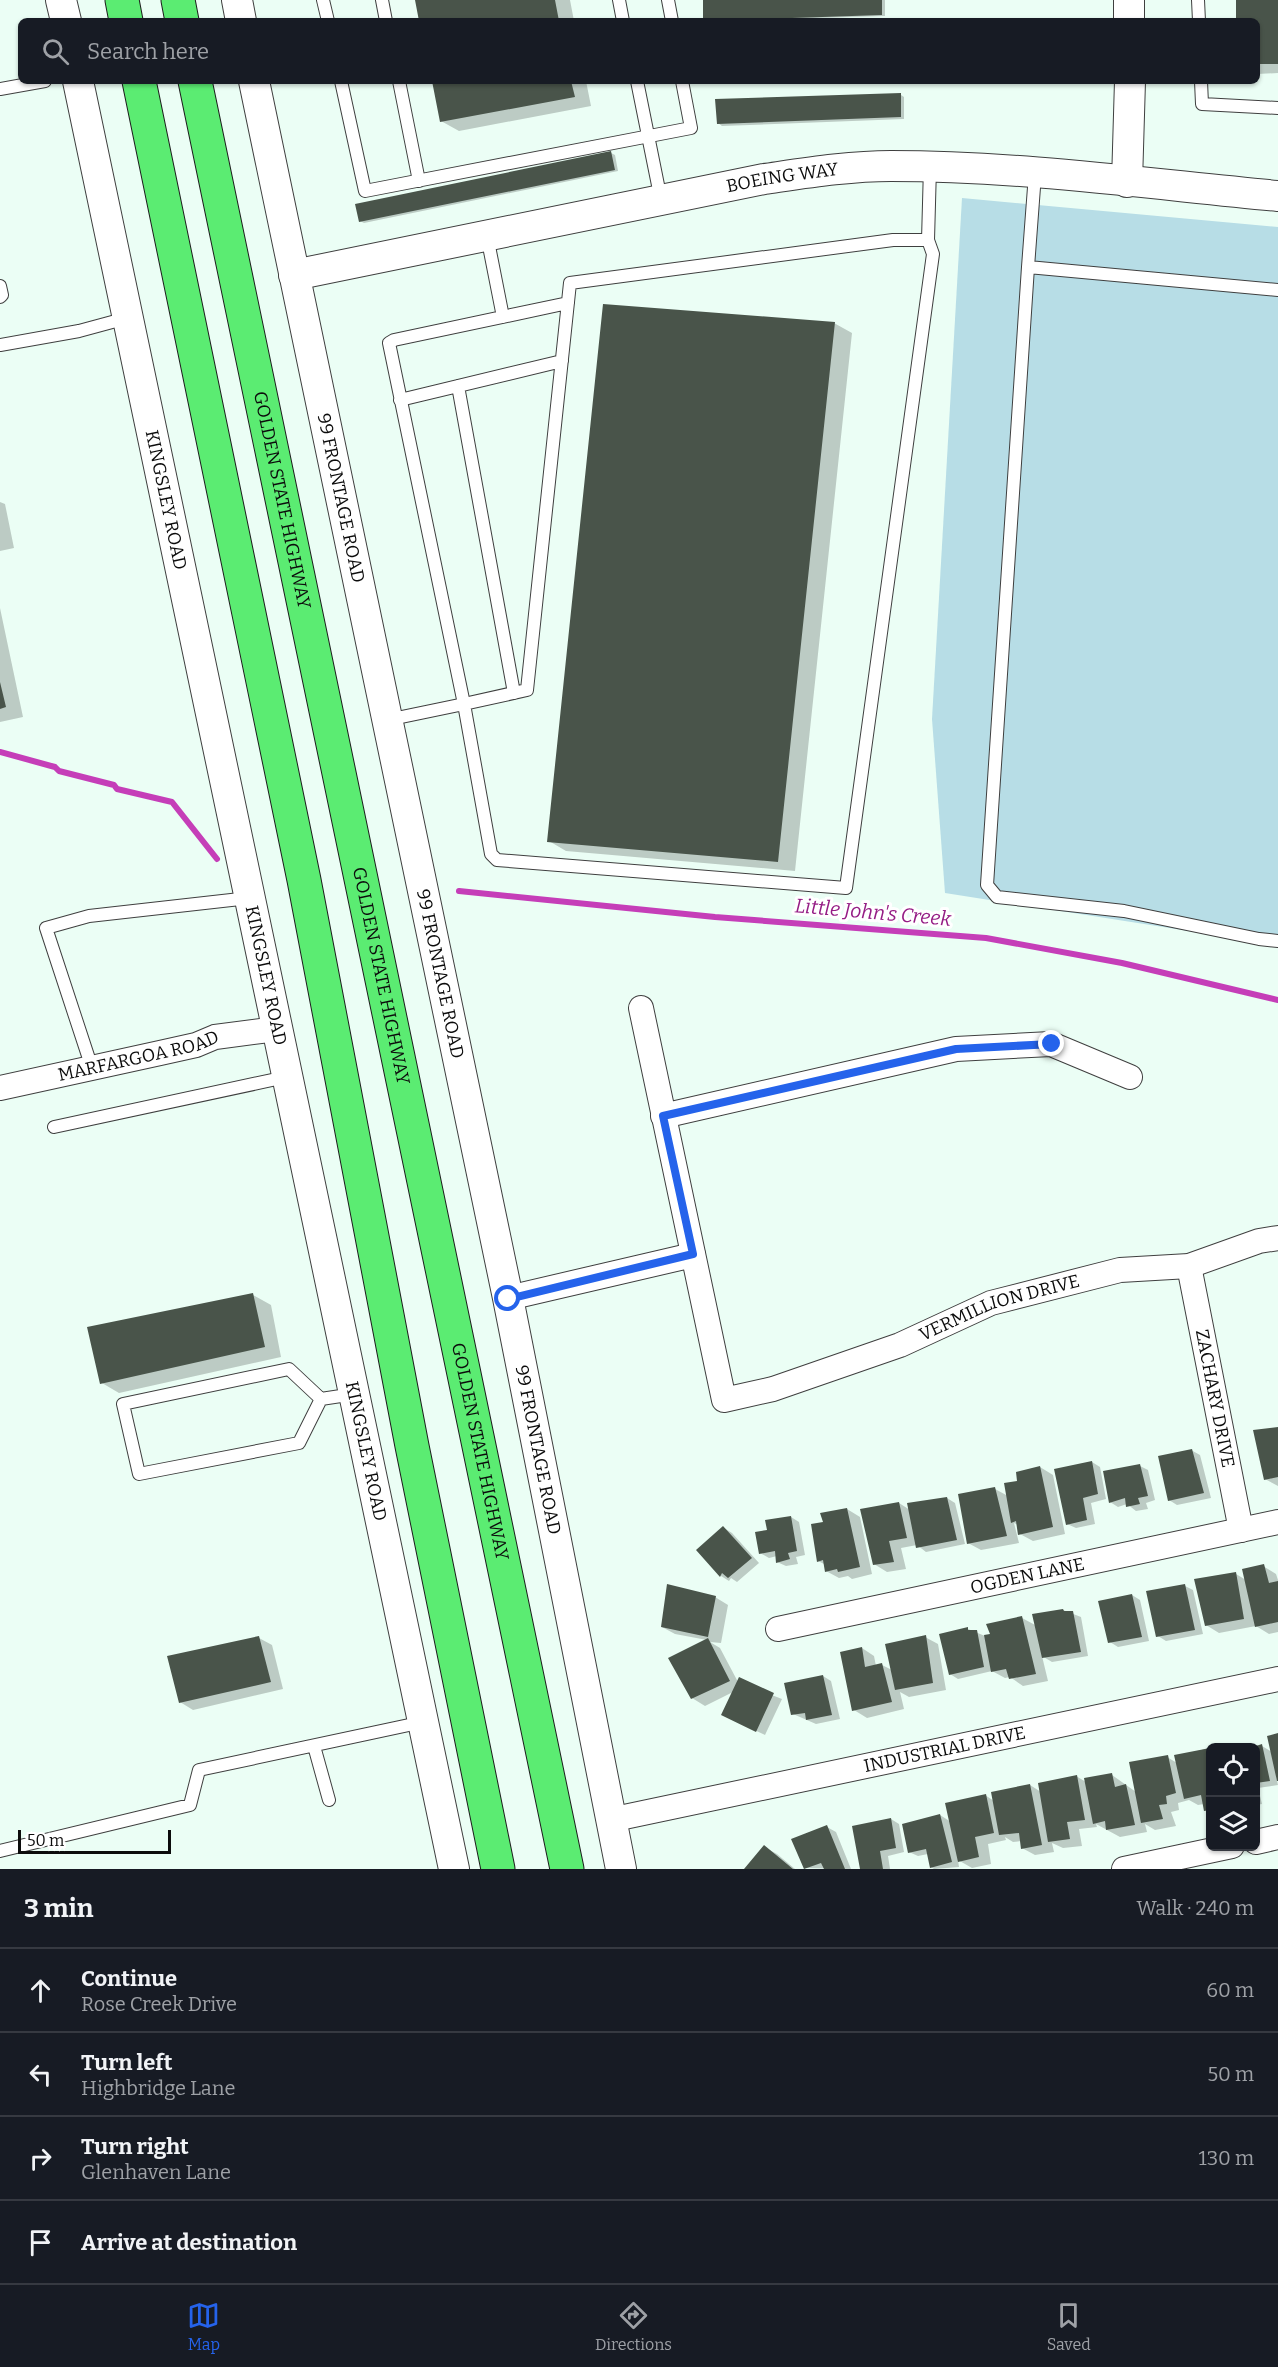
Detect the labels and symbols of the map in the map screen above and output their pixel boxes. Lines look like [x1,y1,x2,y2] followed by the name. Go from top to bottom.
[724,158,840,197] street label: BOEING WAY
[249,389,316,611] street label: GOLDEN STATE HIGHWAY
[313,411,369,585] street label: 99 FRONTAGE ROAD
[141,428,191,572] street label: KINGSLEY ROAD
[348,865,415,1087] street label: GOLDEN STATE HIGHWAY
[412,887,469,1060] street label: 99 FRONTAGE ROAD
[794,893,952,931] water label: Little John's Creek
[241,904,291,1047] street label: KINGSLEY ROAD
[56,1026,222,1086] street label: MARFARGOA ROAD
[1038,1030,1064,1056] route end
[916,1270,1082,1346] street label: VERMILLION DRIVE
[494,1285,520,1311] route start
[1191,1327,1239,1469] street label: ZACHARY DRIVE
[447,1341,514,1563] street label: GOLDEN STATE HIGHWAY
[511,1363,566,1537] street label: 99 FRONTAGE ROAD
[341,1379,392,1523] street label: KINGSLEY ROAD
[968,1553,1086,1599] street label: OGDEN LANE
[862,1722,1028,1777] street label: INDUSTRIAL DRIVE
[18,1827,171,1854] scale bar

